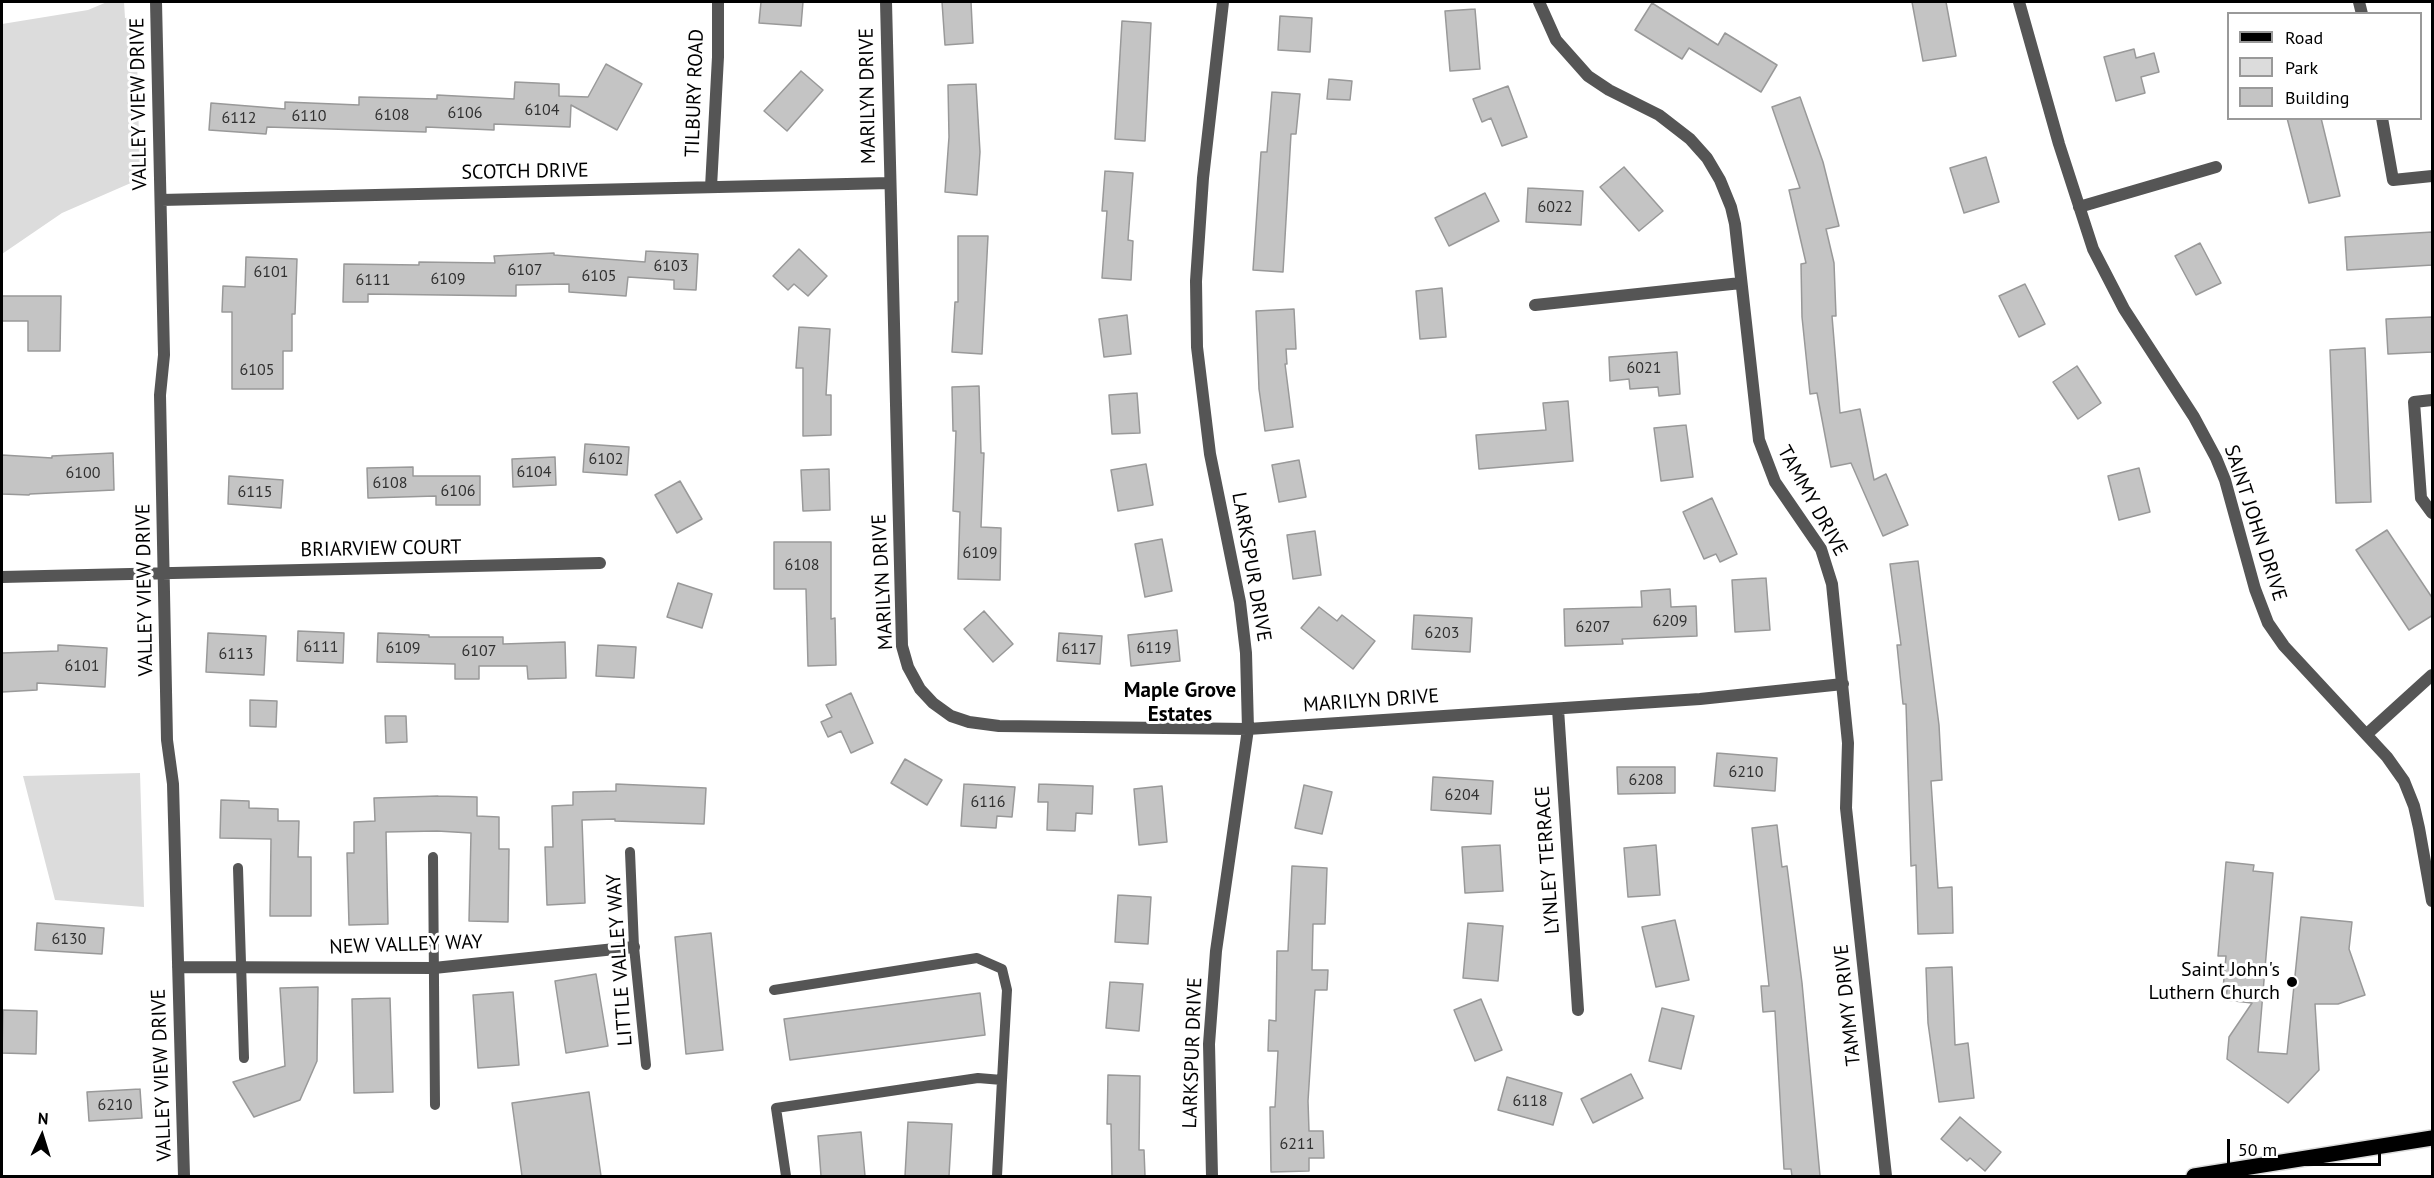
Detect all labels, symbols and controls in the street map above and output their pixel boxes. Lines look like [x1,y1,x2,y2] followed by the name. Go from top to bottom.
[2227,12,2422,120] legend
[125,17,153,191] street label: VALLEY VIEW DRIVE
[2285,26,2323,49] text: Road
[855,28,881,164] street label: MARILYN DRIVE
[681,29,709,157] street label: TILBURY ROAD
[2285,56,2318,79] text: Park
[2285,86,2349,109] text: Building
[525,100,559,120] house number: 6104
[448,103,482,123] house number: 6106
[375,105,409,125] house number: 6108
[292,106,326,126] house number: 6110
[222,108,256,128] house number: 6112
[461,159,589,185] street label: SCOTCH DRIVE
[1538,197,1572,217] house number: 6022
[654,256,688,276] house number: 6103
[508,260,542,280] house number: 6107
[254,262,288,282] house number: 6101
[582,266,616,286] house number: 6105
[431,269,465,289] house number: 6109
[356,270,390,290] house number: 6111
[1627,358,1661,378] house number: 6021
[240,360,274,380] house number: 6105
[1772,442,1852,560] street label: TAMMY DRIVE
[2218,442,2292,604] street label: SAINT JOHN DRIVE
[589,449,623,469] house number: 6102
[517,462,551,482] house number: 6104
[66,463,100,483] house number: 6100
[373,473,407,493] house number: 6108
[441,481,475,501] house number: 6106
[238,482,272,502] house number: 6115
[1226,490,1276,644] street label: LARKSPUR DRIVE
[131,503,159,677] street label: VALLEY VIEW DRIVE
[867,513,899,651] street label: MARILYN DRIVE
[300,536,462,562] street label: BRIARVIEW COURT
[963,543,997,563] house number: 6109
[785,555,819,575] house number: 6108
[1653,611,1687,631] house number: 6209
[1576,617,1610,637] house number: 6207
[1425,623,1459,643] house number: 6203
[304,637,338,657] house number: 6111
[386,638,420,658] house number: 6109
[1137,638,1171,658] house number: 6119
[1062,639,1096,659] house number: 6117
[462,641,496,661] house number: 6107
[219,644,253,664] house number: 6113
[65,656,99,676] house number: 6101
[1124,678,1236,728] district label: Maple Grove Estates
[1302,684,1440,718] street label: MARILYN DRIVE
[1729,762,1763,782] house number: 6210
[1629,770,1663,790] house number: 6208
[1445,785,1479,805] house number: 6204
[1531,785,1565,935] street label: LYNLEY TERRACE
[971,792,1005,812] house number: 6116
[602,873,638,1047] street label: LITTLE VALLEY WAY
[52,929,86,949] house number: 6130
[329,930,483,960] street label: NEW VALLEY WAY
[1830,943,1866,1067] street label: TAMMY DRIVE
[2148,958,2280,1005] place label: Saint John's Luthern Church
[2285,975,2299,989] marker: Saint John's Luthern Church
[1178,977,1208,1129] street label: LARKSPUR DRIVE
[147,988,177,1162] street label: VALLEY VIEW DRIVE
[1513,1091,1547,1111] house number: 6118
[98,1095,132,1115] house number: 6210
[12,1106,72,1166] north arrow
[37,1108,49,1128] text: N
[2230,1127,2384,1165] scale bar
[1280,1134,1314,1154] house number: 6211
[2238,1138,2277,1161] text: 50 m

